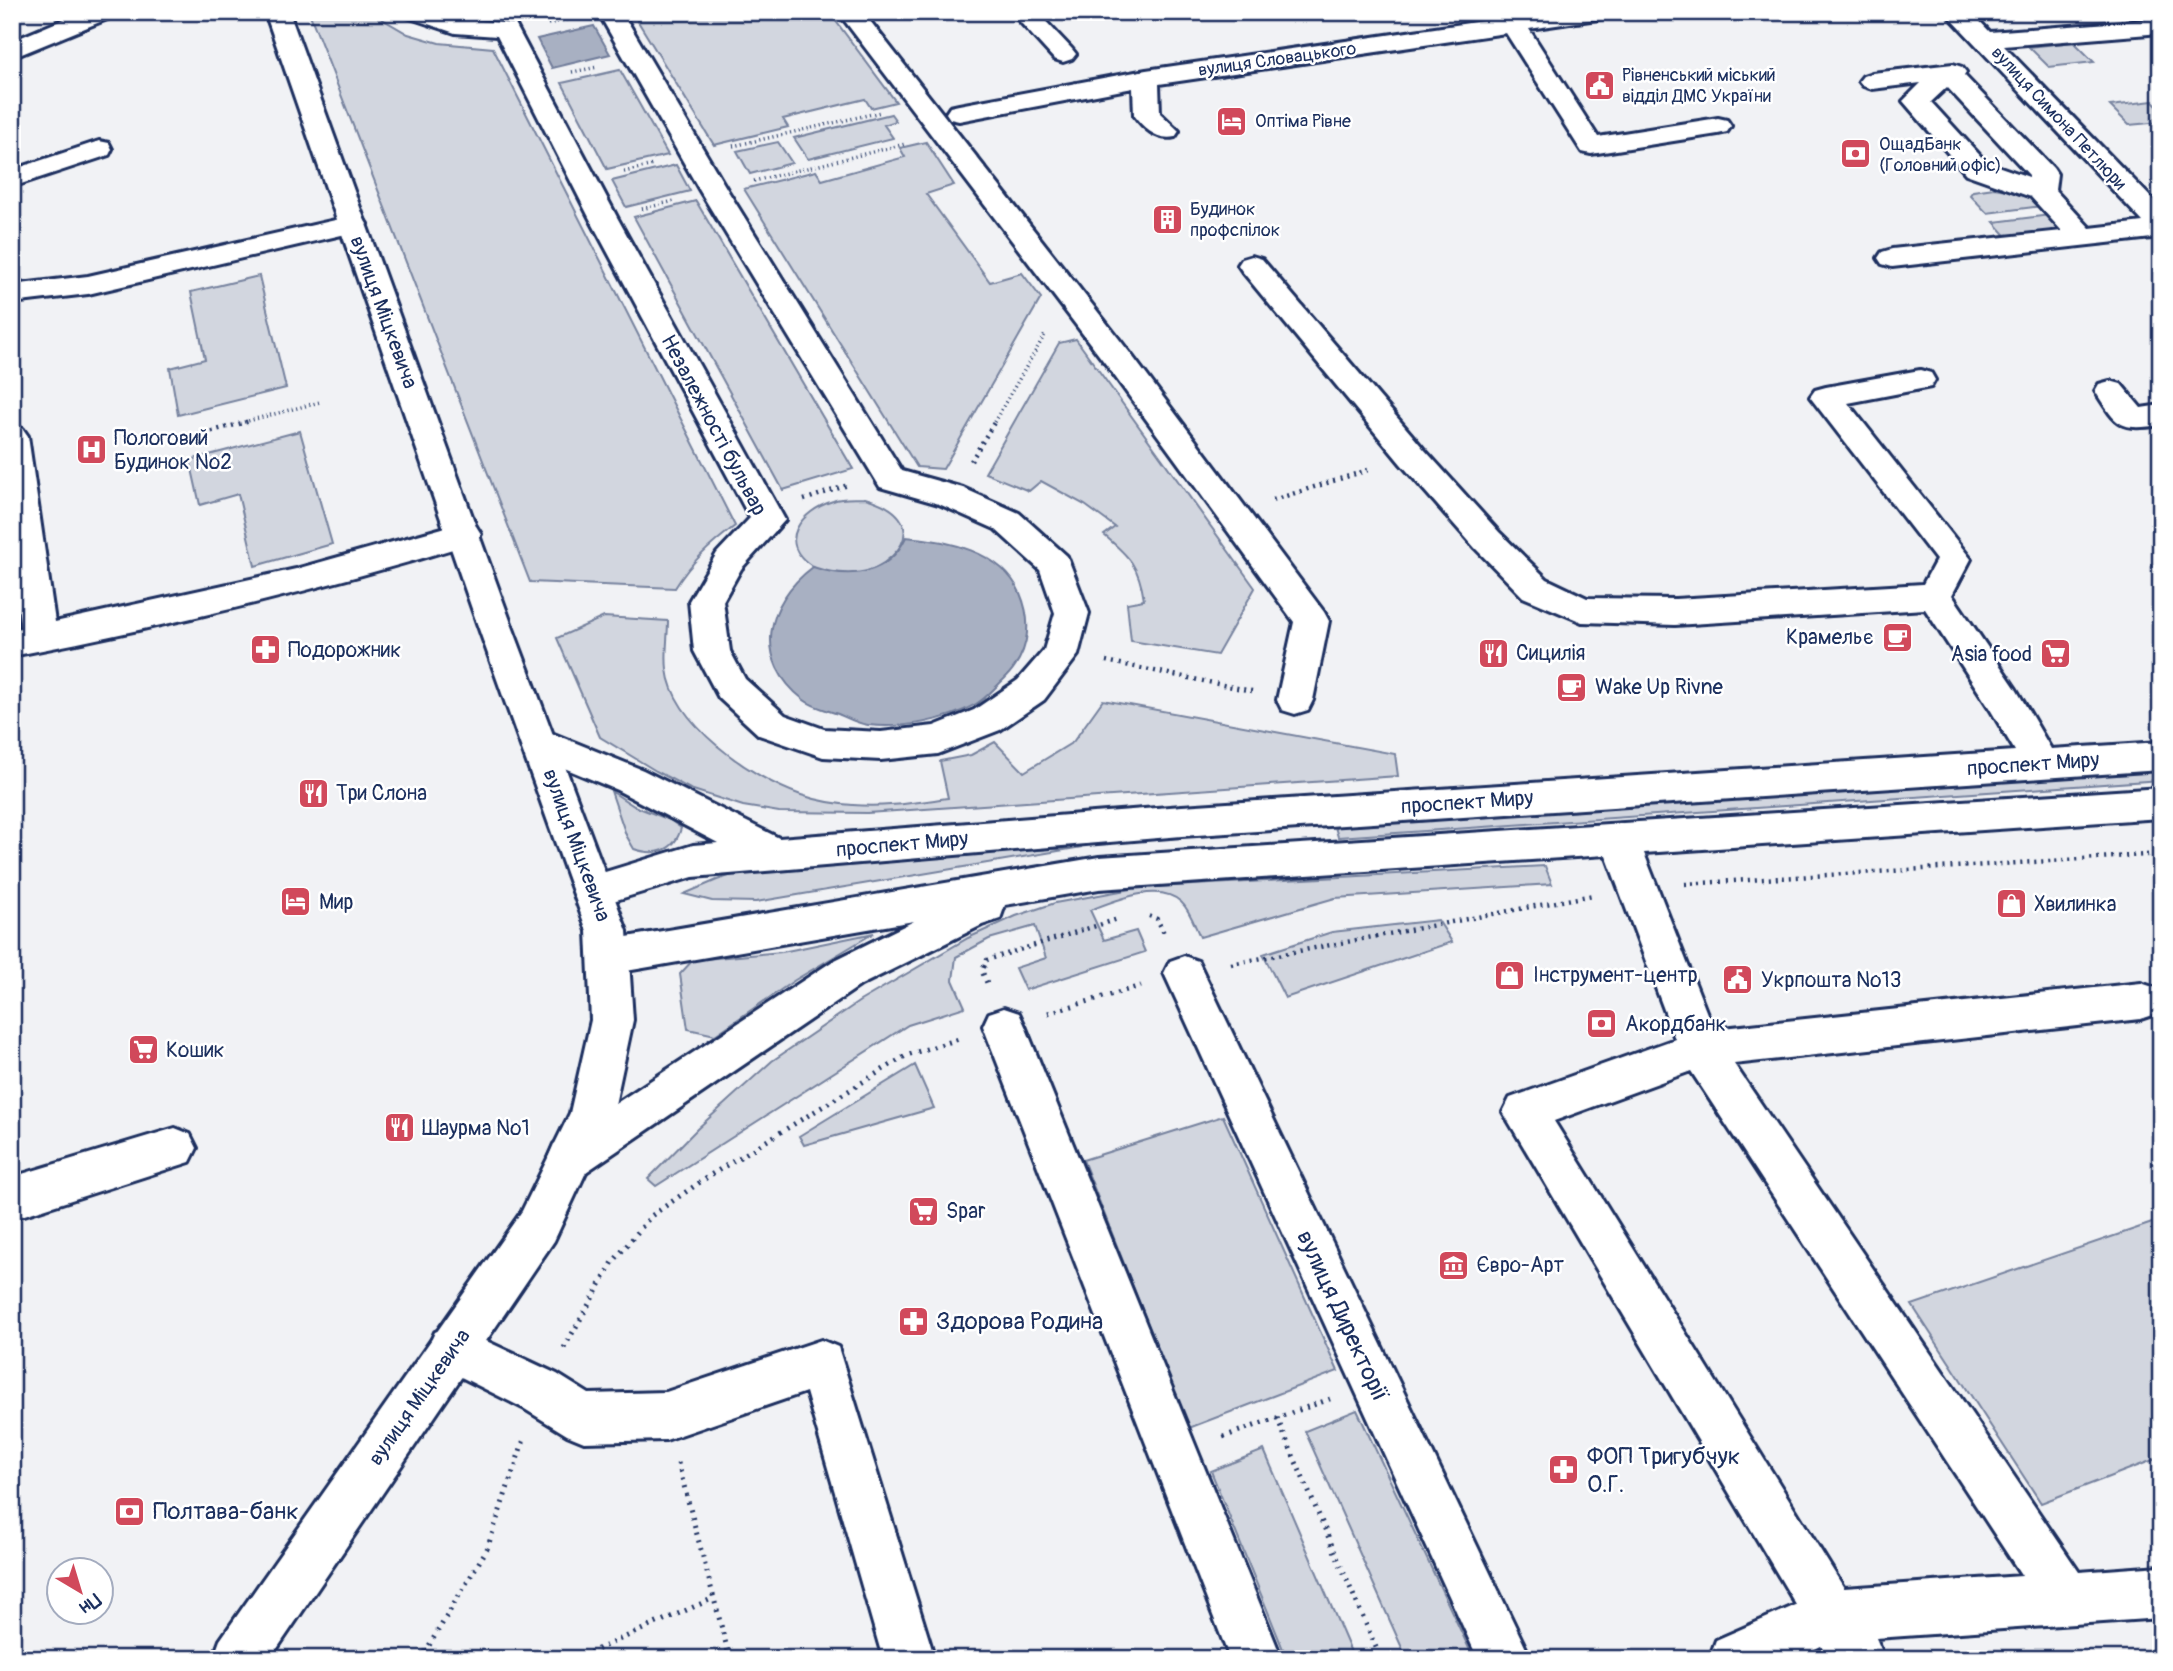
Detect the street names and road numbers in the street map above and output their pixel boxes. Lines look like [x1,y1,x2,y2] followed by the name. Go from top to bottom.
[1197,37,1358,82] street label: вулиця Словацького
[1986,42,2131,195] street label: вулиця Симона Петлюри
[343,232,424,392] street label: вулиця Міцкевича
[654,330,773,520] street label: Незалежності бульвар
[1966,746,2100,783] street label: проспект Миру
[536,765,617,925] street label: вулиця Міцкевича
[1400,784,1534,821] street label: проспект Миру
[835,825,969,864] street label: проспект Миру
[1290,1226,1395,1407] street label: вулиця Директорії
[362,1324,477,1471] street label: вулиця Міцкевича

